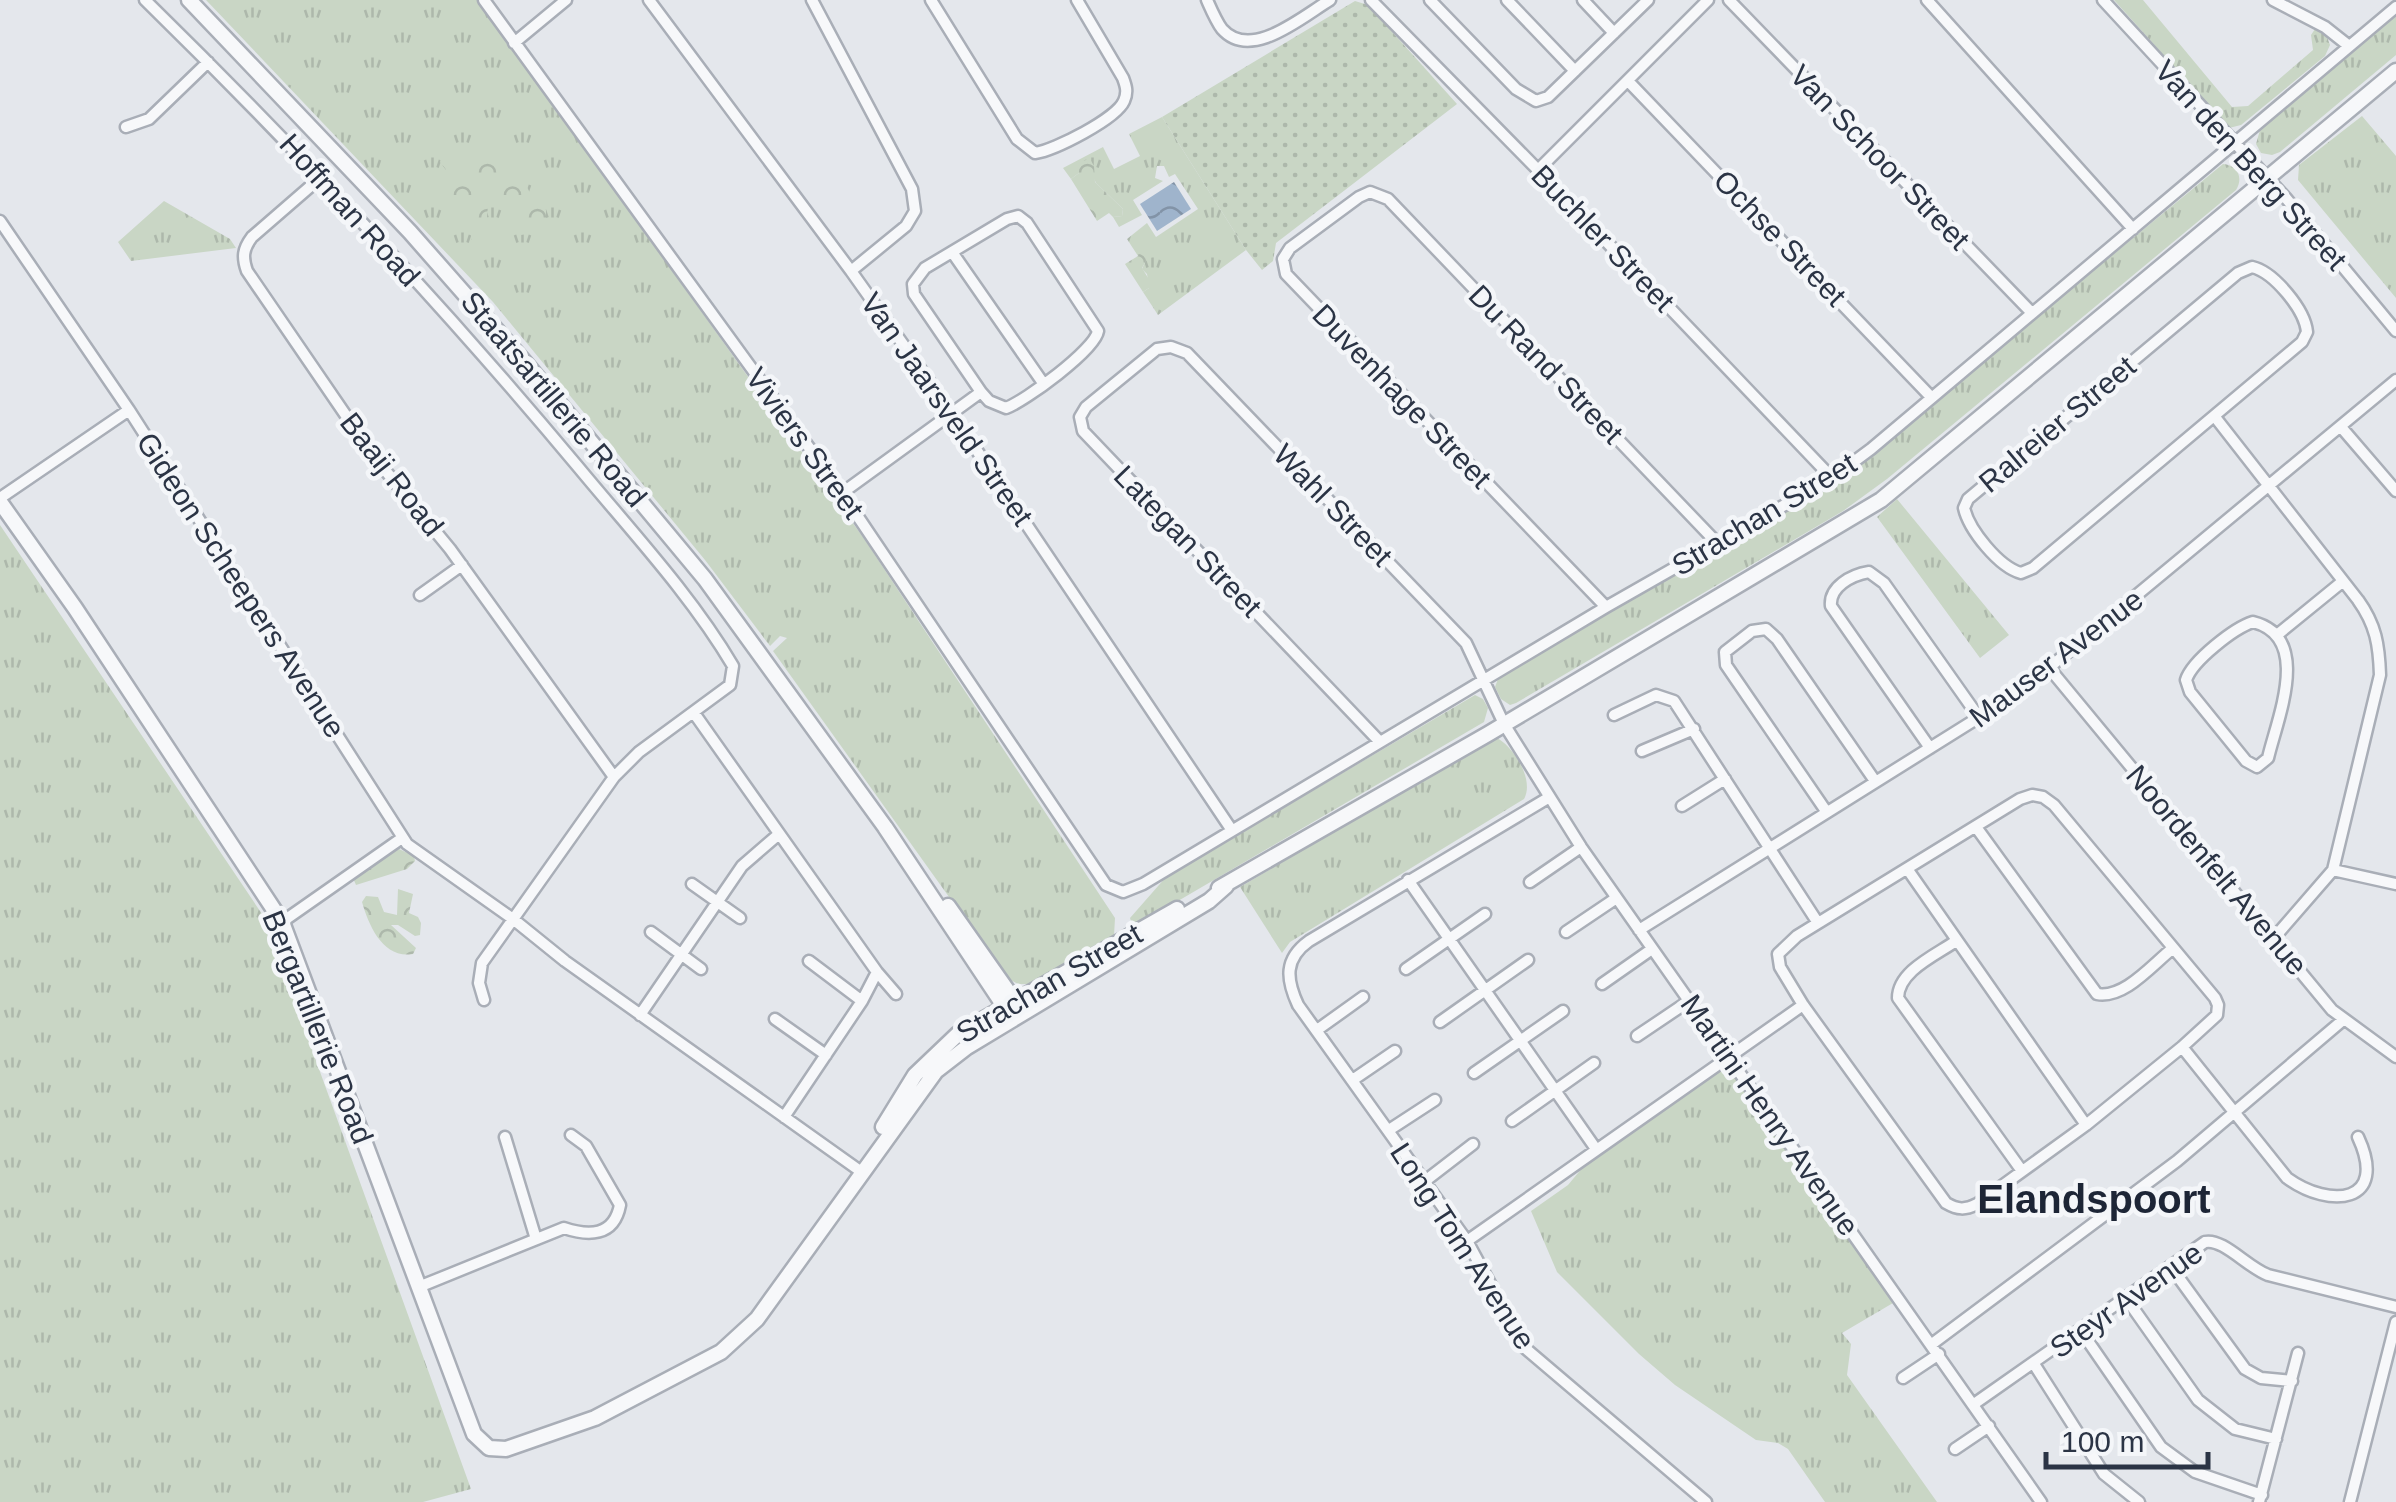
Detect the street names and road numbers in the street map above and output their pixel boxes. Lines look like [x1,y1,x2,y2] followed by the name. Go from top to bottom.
[2149,54,2354,277] street label: Van den Berg Street
[1784,58,1977,256] street label: Van Schoor Street
[273,127,427,293] street label: Hoffman Road
[1525,158,1681,318] street label: Buchler Street
[1707,164,1853,313] street label: Ochse Street
[1462,278,1630,450] street label: Du Rand Street
[455,285,653,513] street label: Staatsartillerie Road
[854,286,1040,532] street label: Van Jaarsveld Street
[1306,298,1498,495] street label: Duvenhage Street
[1972,349,2142,499] street label: Ralreier Street
[739,361,871,525] street label: Viviers Street
[334,406,450,542] street label: Baaij Road
[130,427,352,743] street label: Gideon Scheepers Avenue
[1267,438,1399,573] street label: Wahl Street
[1666,446,1862,582] street label: Strachan Street
[1108,459,1269,624] street label: Lategan Street
[1963,582,2149,734] street label: Mauser Avenue
[2120,759,2314,981] street label: Noordenfelt Avenue
[256,906,380,1148] street label: Bergartillerie Road
[950,916,1148,1049] street label: Strachan Street
[1674,988,1866,1242] street label: Martini Henry Avenue
[1384,1137,1542,1355] street label: Long Tom Avenue
[2044,1235,2208,1365] street label: Steyr Avenue

